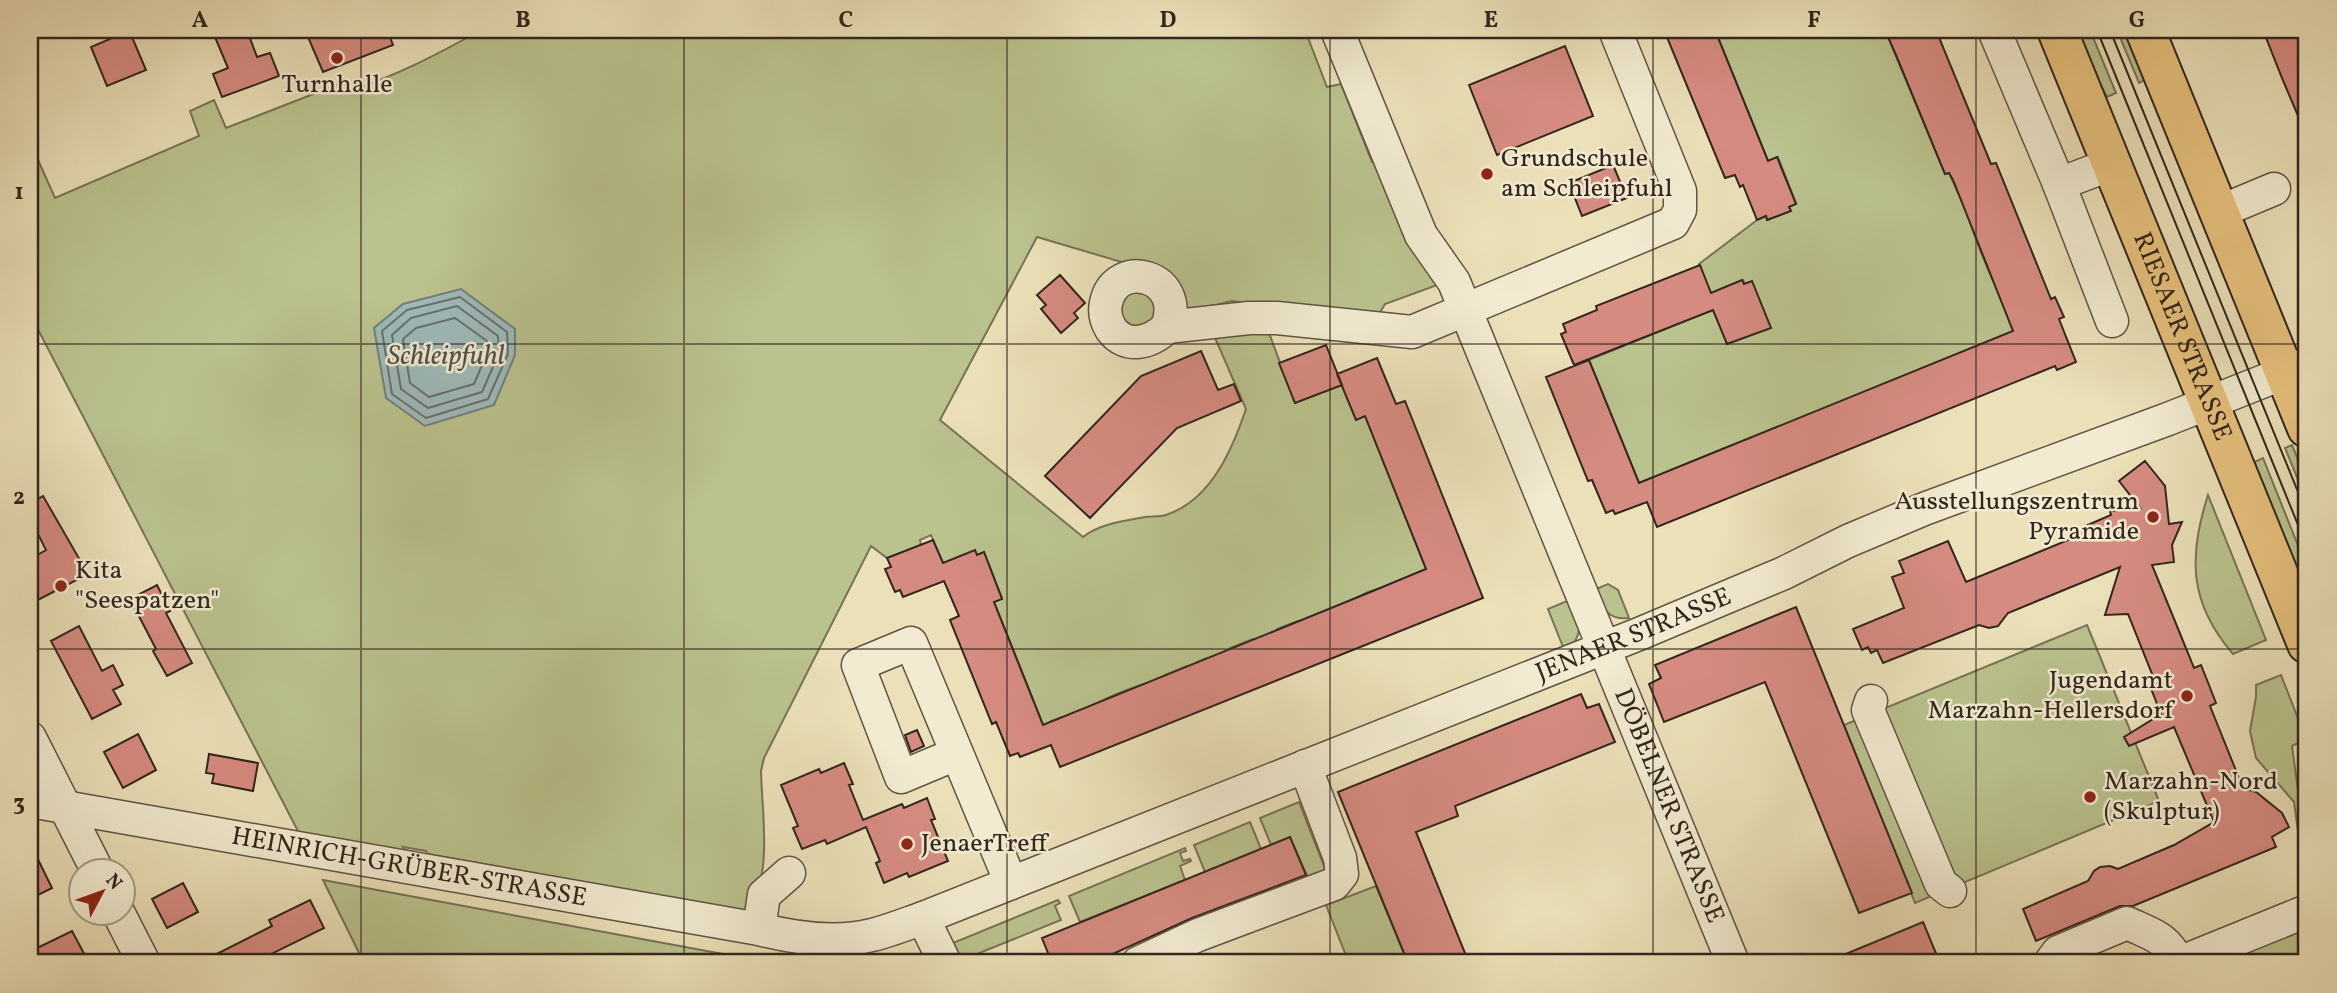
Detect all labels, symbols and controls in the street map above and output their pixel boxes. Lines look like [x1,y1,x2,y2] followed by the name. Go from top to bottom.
[192,5,208,37] text: A
[515,5,531,37] text: B
[839,5,853,37] text: C
[1160,5,1177,37] text: D
[1484,5,1498,37] text: E
[1807,5,1821,37] text: F
[2129,5,2145,37] text: G
[329,50,345,66] marker: Turnhalle
[281,67,393,103] place label: Turnhalle
[1501,141,1673,207] place label: Grundschule am Schleipfuhl
[1479,166,1495,182] marker: Grundschule am Schleipfuhl
[14,177,24,209] text: 1
[2123,227,2240,446] street label: RIESAER STRASSE
[387,337,505,376] water label: Schleipfuhl
[13,482,25,514] text: 2
[1894,484,2139,550] place label: Ausstellungszentrum Pyramide
[2145,509,2161,525] marker: Ausstellungszentrum Pyramide
[75,553,219,619] place label: Kita "Seespatzen"
[53,578,69,594] marker: Kita "Seespatzen"
[1530,579,1737,691] street label: JENAER STRASSE
[1928,663,2175,729] place label: Jugendamt Marzahn-Hellersdorf
[1604,683,1733,929] street label: DÖBELNER STRASSE
[2179,688,2195,704] marker: Jugendamt Marzahn-Hellersdorf
[2104,764,2278,830] place label: Marzahn-Nord (Skulptur)
[13,788,25,820] text: 3
[2082,789,2098,805] marker: Marzahn-Nord (Skulptur)
[229,819,590,916] street label: HEINRICH-GRÜBER-STRASSE
[921,826,1050,862] place label: JenaerTreff
[899,836,915,852] marker: JenaerTreff
[66,856,136,926] north arrow
[99,868,128,896] text: N

